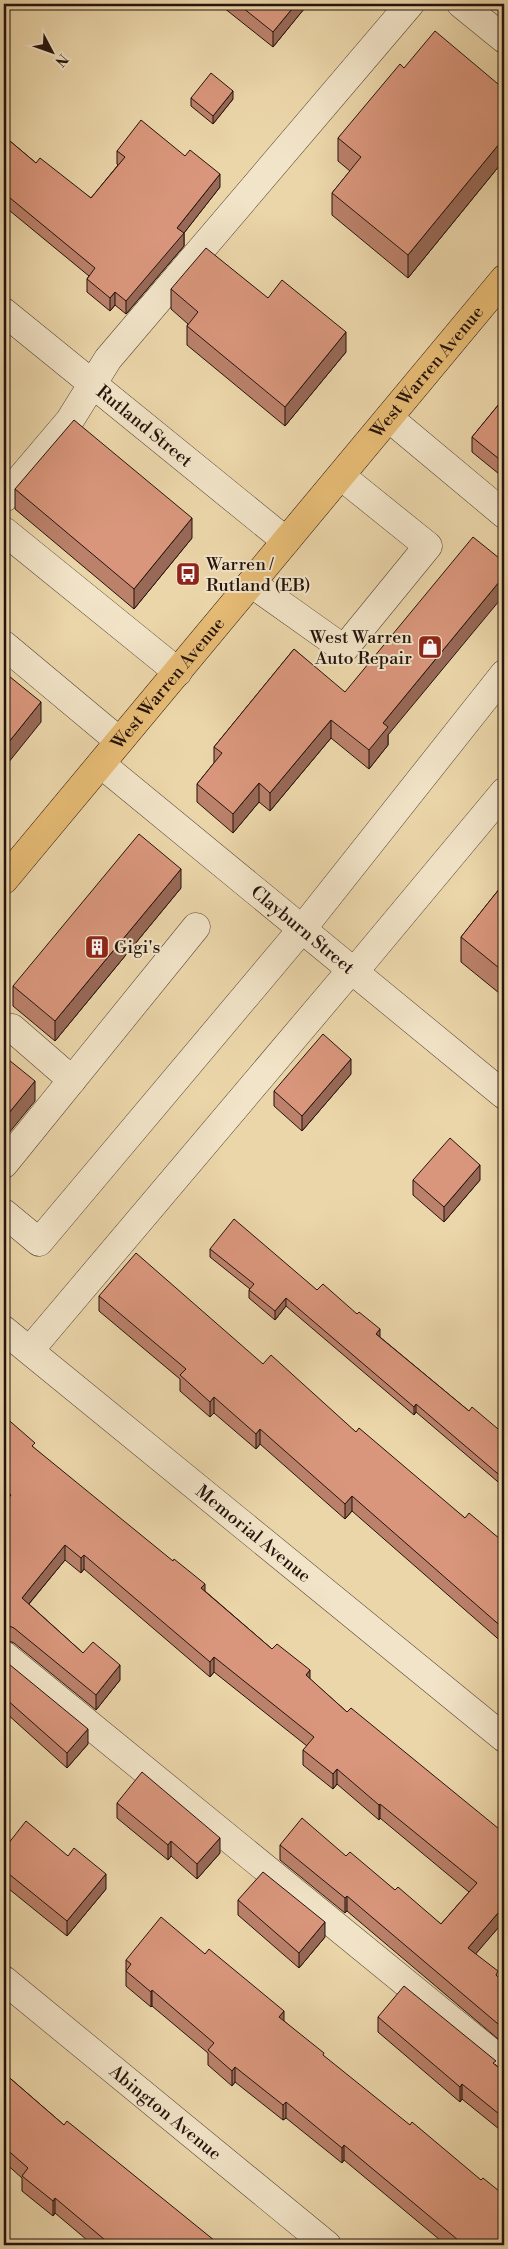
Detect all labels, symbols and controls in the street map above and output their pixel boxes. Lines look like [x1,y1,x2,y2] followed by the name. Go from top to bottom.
[28,28,78,78] north arrow
[51,50,71,70] text: N
[364,301,488,444] street label: West Warren Avenue
[92,380,198,472] street label: Rutland Street
[205,553,311,597] place label: Warren / Rutland (EB)
[175,561,201,587] bus stop icon: Warren / Rutland (EB)
[105,612,229,755] street label: West Warren Avenue
[309,626,412,670] place label: West Warren Auto Repair
[417,634,443,660] shop icon: West Warren Auto Repair
[246,880,360,979] street label: Clayburn Street
[84,934,110,960] building icon: Gigi's
[114,936,161,959] place label: Gigi's
[191,1480,316,1588] street label: Memorial Avenue
[104,2059,226,2165] street label: Abington Avenue

